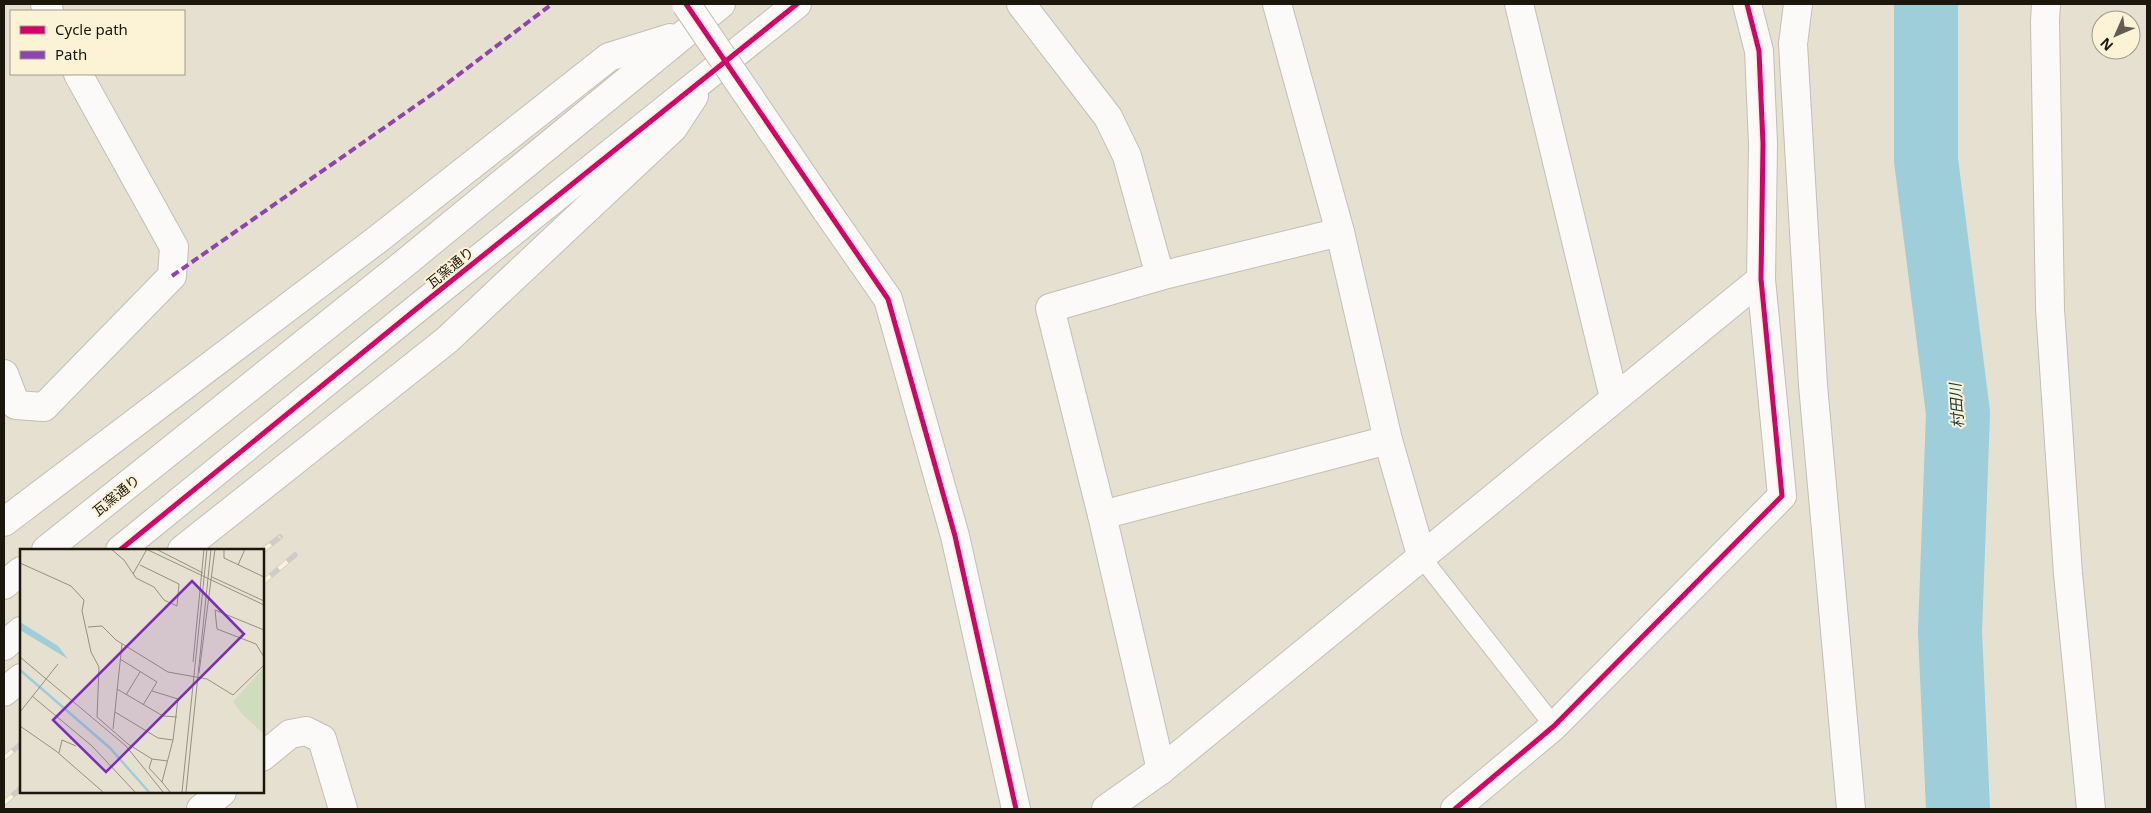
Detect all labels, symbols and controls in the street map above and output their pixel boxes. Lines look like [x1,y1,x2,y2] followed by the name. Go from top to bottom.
[10,10,185,75] legend
[2091,10,2141,60] north arrow
[55,19,128,39] text: Cycle path
[2096,34,2117,55] text: N
[55,44,87,64] text: Path
[422,242,478,292] street label: 瓦窯通り
[1944,381,1968,429] water label: 村田川
[88,470,144,520] street label: 瓦窯通り
[20,549,264,793] inset map

